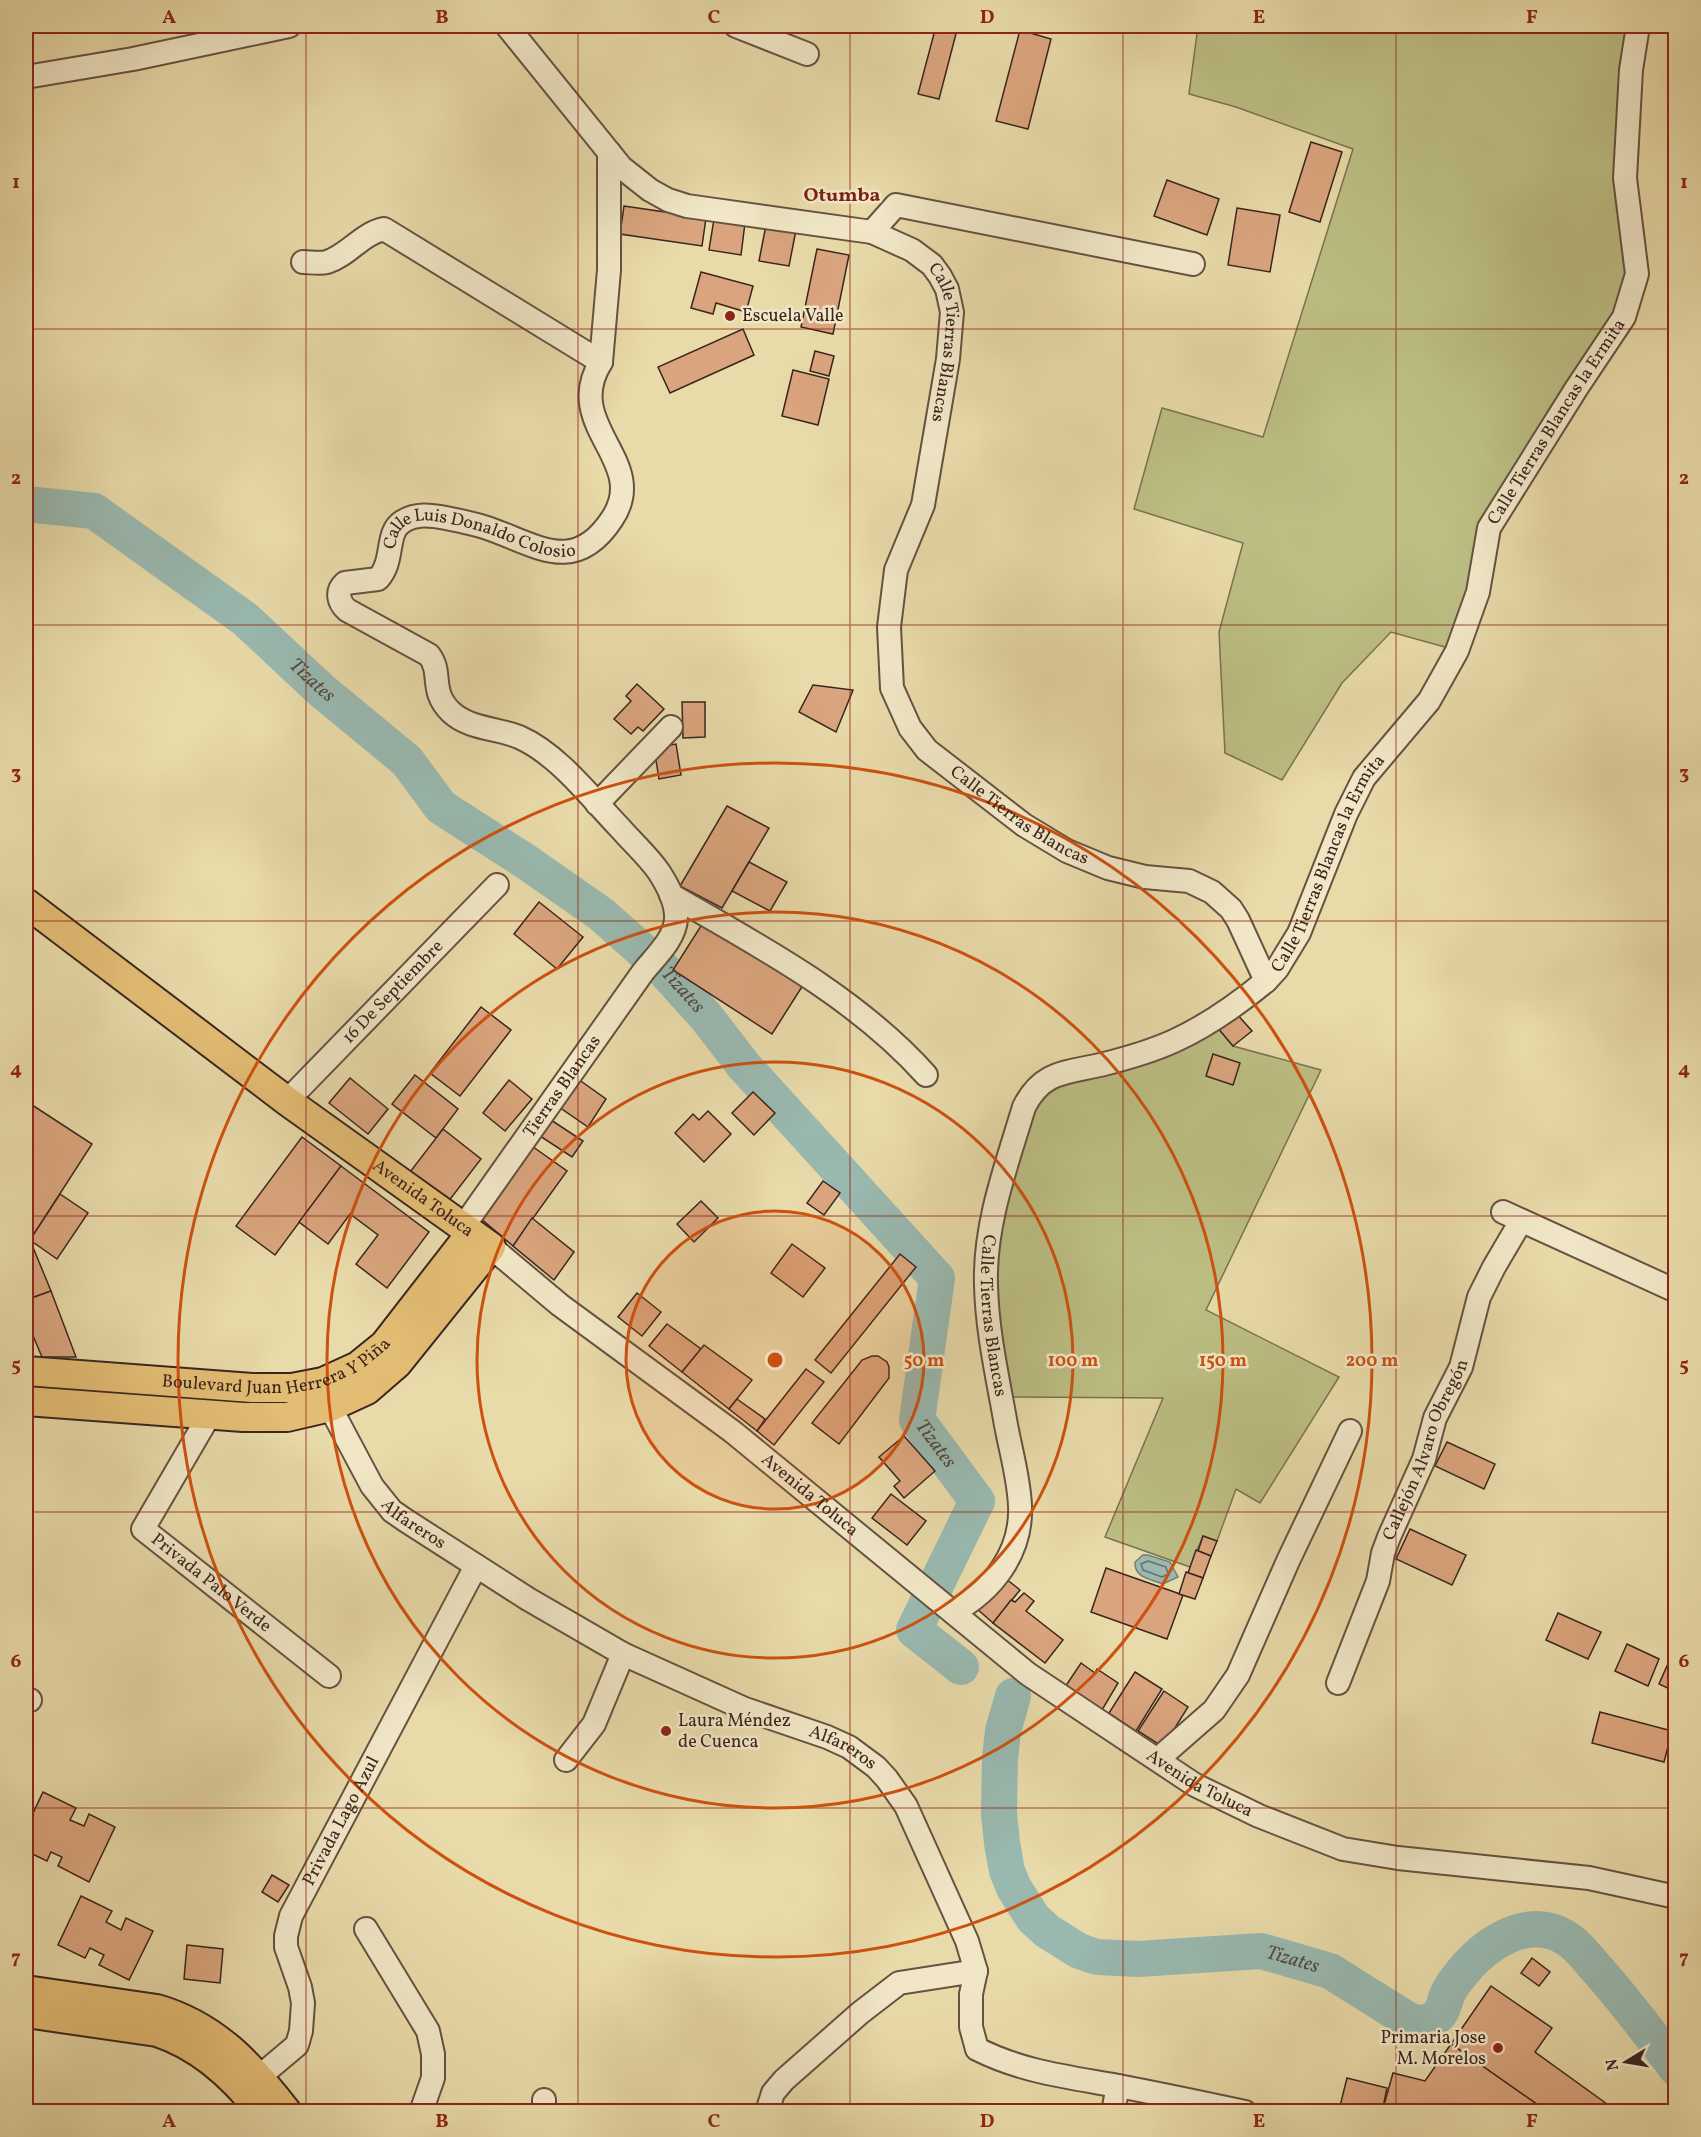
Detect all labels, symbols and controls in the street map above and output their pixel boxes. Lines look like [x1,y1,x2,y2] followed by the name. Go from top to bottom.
[162,4,176,32] text: A
[435,4,449,32] text: B
[708,4,721,32] text: C
[980,4,994,32] text: D
[1253,4,1265,32] text: E
[1526,4,1538,32] text: F
[12,169,20,197] text: 1
[1680,169,1688,197] text: 1
[804,182,881,210] district label: Otumba
[922,258,965,424] street label: Calle Tierras Blancas
[742,304,844,329] place label: Escuela Valle
[723,309,737,323] marker: Escuela Valle
[1481,314,1632,530] street label: Calle Tierras Blancas la Ermita
[11,465,21,493] text: 2
[1679,465,1689,493] text: 2
[377,503,578,564] street label: Calle Luis Donaldo Colosio
[282,652,341,710] water label: Tizates
[1265,749,1391,977] street label: Calle Tierras Blancas la Ermita
[11,760,21,788] text: 3
[945,760,1093,871] street label: Calle Tierras Blancas
[1679,760,1689,788] text: 3
[337,935,449,1049] street label: 16 De Septiembre
[654,961,711,1020] water label: Tizates
[517,1030,607,1143] street label: Tierras Blancas
[10,1056,22,1084] text: 4
[1678,1056,1690,1084] text: 4
[367,1154,479,1243] street label: Avenida Toluca
[973,1233,1013,1399] street label: Calle Tierras Blancas
[161,1333,397,1401] street label: Boulevard Juan Herrera Y Piña
[904,1349,944,1374] text: 50 m
[1048,1349,1098,1374] text: 100 m
[1199,1349,1247,1374] text: 150 m
[1346,1349,1398,1374] text: 200 m
[765,1350,785,1370] centre of rings
[11,1352,21,1380] text: 5
[1679,1352,1689,1380] text: 5
[1377,1357,1475,1545] street label: Callejón Alvaro Obregón
[908,1414,963,1475] water label: Tizates
[756,1448,864,1542] street label: Avenida Toluca
[375,1494,451,1556] street label: Alfareros
[146,1527,277,1638] street label: Privada Palo Verde
[11,1648,22,1676] text: 6
[1679,1648,1690,1676] text: 6
[678,1709,791,1755] place label: Laura Méndez de Cuenca
[806,1719,882,1776] street label: Alfareros
[659,1724,673,1738] marker: Laura Méndez de Cuenca
[1141,1743,1257,1824] street label: Avenida Toluca
[297,1752,386,1890] street label: Privada Lago Azul
[1263,1939,1323,1981] water label: Tizates
[11,1944,21,1972] text: 7
[1679,1944,1689,1972] text: 7
[1380,2026,1486,2072] place label: Primaria Jose M. Morelos
[1596,2032,1656,2092] north arrow
[1491,2041,1505,2055] marker: Primaria Jose M. Morelos
[1601,2056,1625,2072] text: N
[162,2108,176,2136] text: A
[435,2108,449,2136] text: B
[708,2108,721,2136] text: C
[980,2108,994,2136] text: D
[1253,2108,1265,2136] text: E
[1526,2108,1538,2136] text: F

